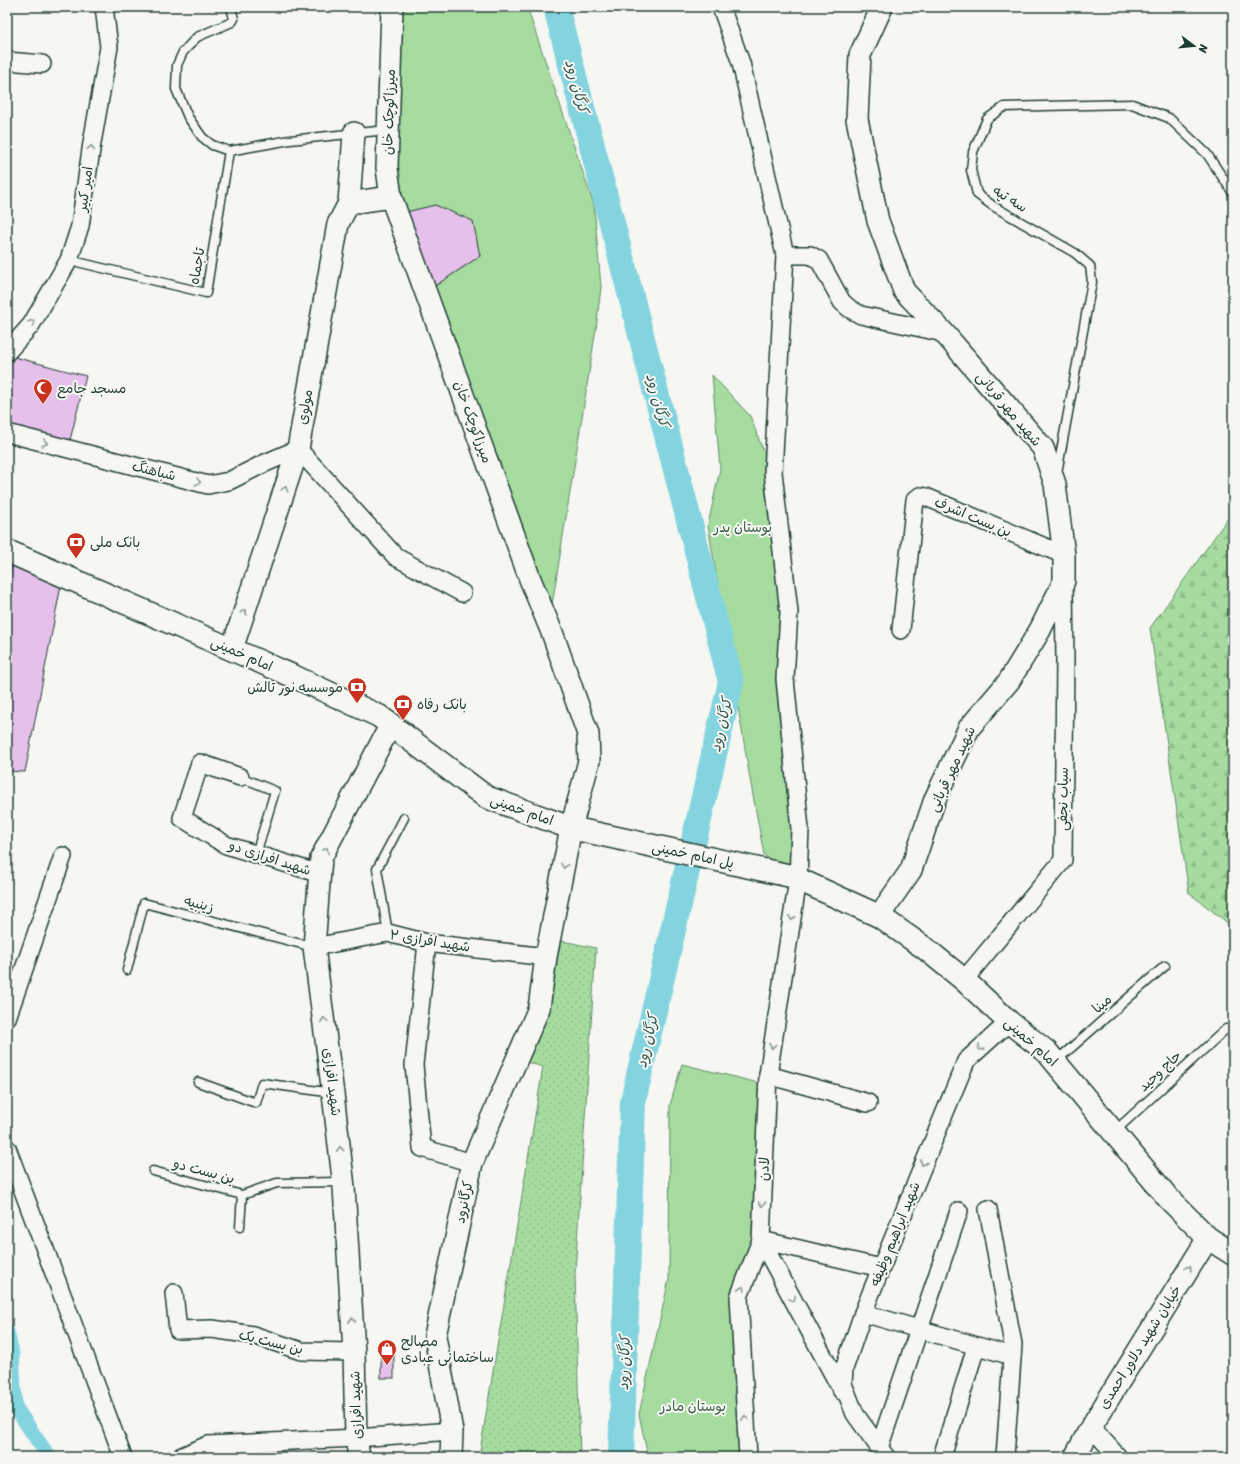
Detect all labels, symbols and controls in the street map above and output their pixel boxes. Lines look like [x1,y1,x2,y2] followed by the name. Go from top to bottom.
[1174,26,1214,66] north arrow
[1193,41,1214,55] text: N
[557,56,597,118] water label: کرگان رود
[375,68,403,156] street label: میرزاکوچک خان
[86,145,95,151] one-way arrow
[69,165,101,214] street label: امیر کبیر
[987,178,1033,220] street label: سه تپه
[181,245,213,287] street label: تاجماه
[27,319,34,326] one-way arrow
[970,366,1048,452] street label: شهید مهر قربانی
[638,370,678,432] water label: کرگان رود
[57,376,126,401] place label: مسجد جامع
[32,377,54,405] mosque icon: مسجد جامع
[446,377,500,467] street label: میرزاکوچک خان
[290,387,320,427] street label: مولوی
[42,438,48,446] one-way arrow
[129,453,179,489] street label: شباهنگ
[194,477,201,486] one-way arrow
[280,485,288,492] one-way arrow
[930,489,1016,545] street label: بن بست اشرف
[713,515,772,540] park label: بوستان پدر
[90,530,140,555] place label: بانک ملی
[65,531,87,559] bank icon: بانک ملی
[239,609,248,616] one-way arrow
[207,629,277,679] street label: امام خمینی
[247,675,343,700] place label: موسسه نور تالش
[346,676,368,704] bank icon: موسسه نور تالش
[417,692,467,717] place label: بانک رفاه
[392,693,414,721] bank icon: بانک رفاه
[702,693,740,755] water label: کرگان رود
[921,722,983,816] street label: شهید مهر قربانی
[1050,767,1076,831] street label: سیاب نجفی
[487,787,557,833] street label: امام خمینی
[225,833,314,883] street label: شهید افرازی دو
[650,834,736,876] street label: پل امام خمینی
[321,847,328,854] one-way arrow
[560,863,568,869] one-way arrow
[181,888,217,920] street label: زینبیه
[788,915,797,921] one-way arrow
[388,922,472,960] street label: شهید افرازی ۲
[1086,988,1118,1020] street label: مینا
[628,1009,666,1071] water label: کرگان رود
[998,1011,1064,1073] street label: امام خمینی
[319,1017,328,1023] one-way arrow
[768,1043,777,1049] one-way arrow
[977,1044,985,1051] one-way arrow
[1132,1044,1188,1098] street label: حاج وحید
[315,1047,349,1117] street label: شهید افرازی
[335,1146,344,1152] one-way arrow
[169,1151,238,1191] street label: بن بست دو
[751,1156,777,1182] street label: لادن
[920,1159,928,1167] one-way arrow
[447,1178,481,1226] street label: کرگانرود
[863,1178,927,1290] street label: شهید ابراهیم وظیفه
[758,1201,767,1207] one-way arrow
[1185,1265,1192,1272] one-way arrow
[1092,1280,1188,1414] street label: خیابان شهید دلاور احمدی
[737,1285,745,1292] one-way arrow
[788,1294,795,1302] one-way arrow
[348,1317,356,1323] one-way arrow
[236,1322,306,1362] street label: بن بست یک
[401,1329,494,1370] place label: مصالح ساختمانی عبادی
[610,1333,638,1391] water label: کرگان رود
[376,1338,398,1366] shop icon: مصالح ساختمانی عبادی
[342,1370,370,1440] street label: شهید افرازی
[659,1394,726,1419] park label: بوستان مادر
[741,1415,750,1421] one-way arrow

